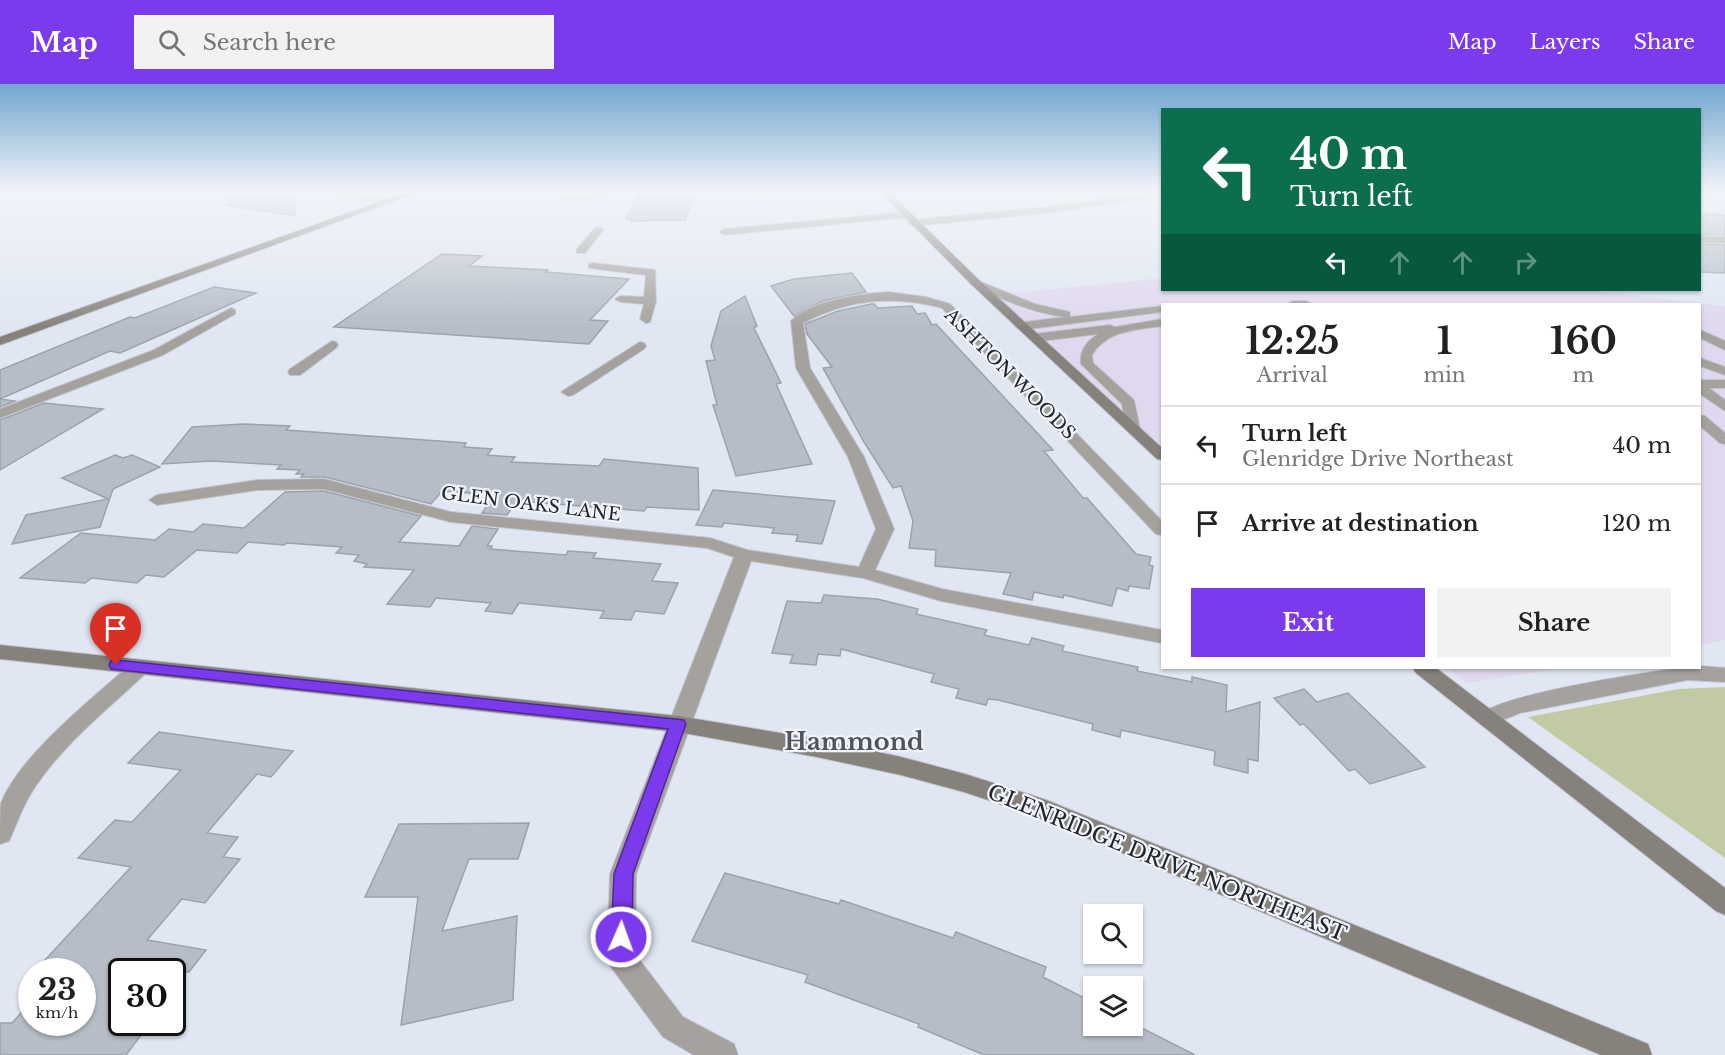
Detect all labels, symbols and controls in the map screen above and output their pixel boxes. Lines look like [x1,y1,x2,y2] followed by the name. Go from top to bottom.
[134,15,554,69] search box
[30,25,98,60] text: Map
[155,26,188,59] icon: search
[203,29,336,56] text: Search here
[1448,29,1497,55] text: Map
[1530,29,1601,55] text: Layers
[1634,29,1695,55] text: Share
[1290,128,1407,180] text: 40 m
[1191,132,1269,210] icon: left
[1290,180,1413,213] text: Turn left
[1320,246,1353,279] icon: left
[1383,246,1416,279] icon: ahead
[1446,246,1479,279] icon: ahead
[1509,246,1542,279] icon: right
[939,303,1080,444] street label: ASHTON WOODS
[1245,319,1339,364] text: 12:25
[1437,319,1452,364] text: 1
[1550,319,1617,364] text: 160
[1257,363,1328,387] text: Arrival
[1424,363,1466,387] text: min
[1573,363,1594,387] text: m
[1242,420,1347,447] text: Turn left
[1191,429,1224,462] icon: left
[1613,432,1671,459] text: 40 m
[1242,447,1514,471] text: Glenridge Drive Northeast
[440,482,622,526] street label: GLEN OAKS LANE
[1191,507,1224,540] icon: arrive
[1242,510,1479,537] text: Arrive at destination
[1602,510,1671,537] text: 120 m
[1191,588,1425,657] button: Exit
[1437,588,1671,657] button: Share
[90,603,141,665] pin
[99,612,132,645] icon: arrive
[784,727,924,756] district label: Hammond
[984,779,1350,947] street label: GLENRIDGE DRIVE NORTHEAST
[1083,904,1143,1036] map controls
[1083,904,1143,964] button: search
[589,905,653,969] position arrow
[108,958,186,1036] speed limit sign: 30
[38,971,76,1008] text: 23
[1083,976,1143,1036] button: layers
[36,1003,78,1022] text: km/h

